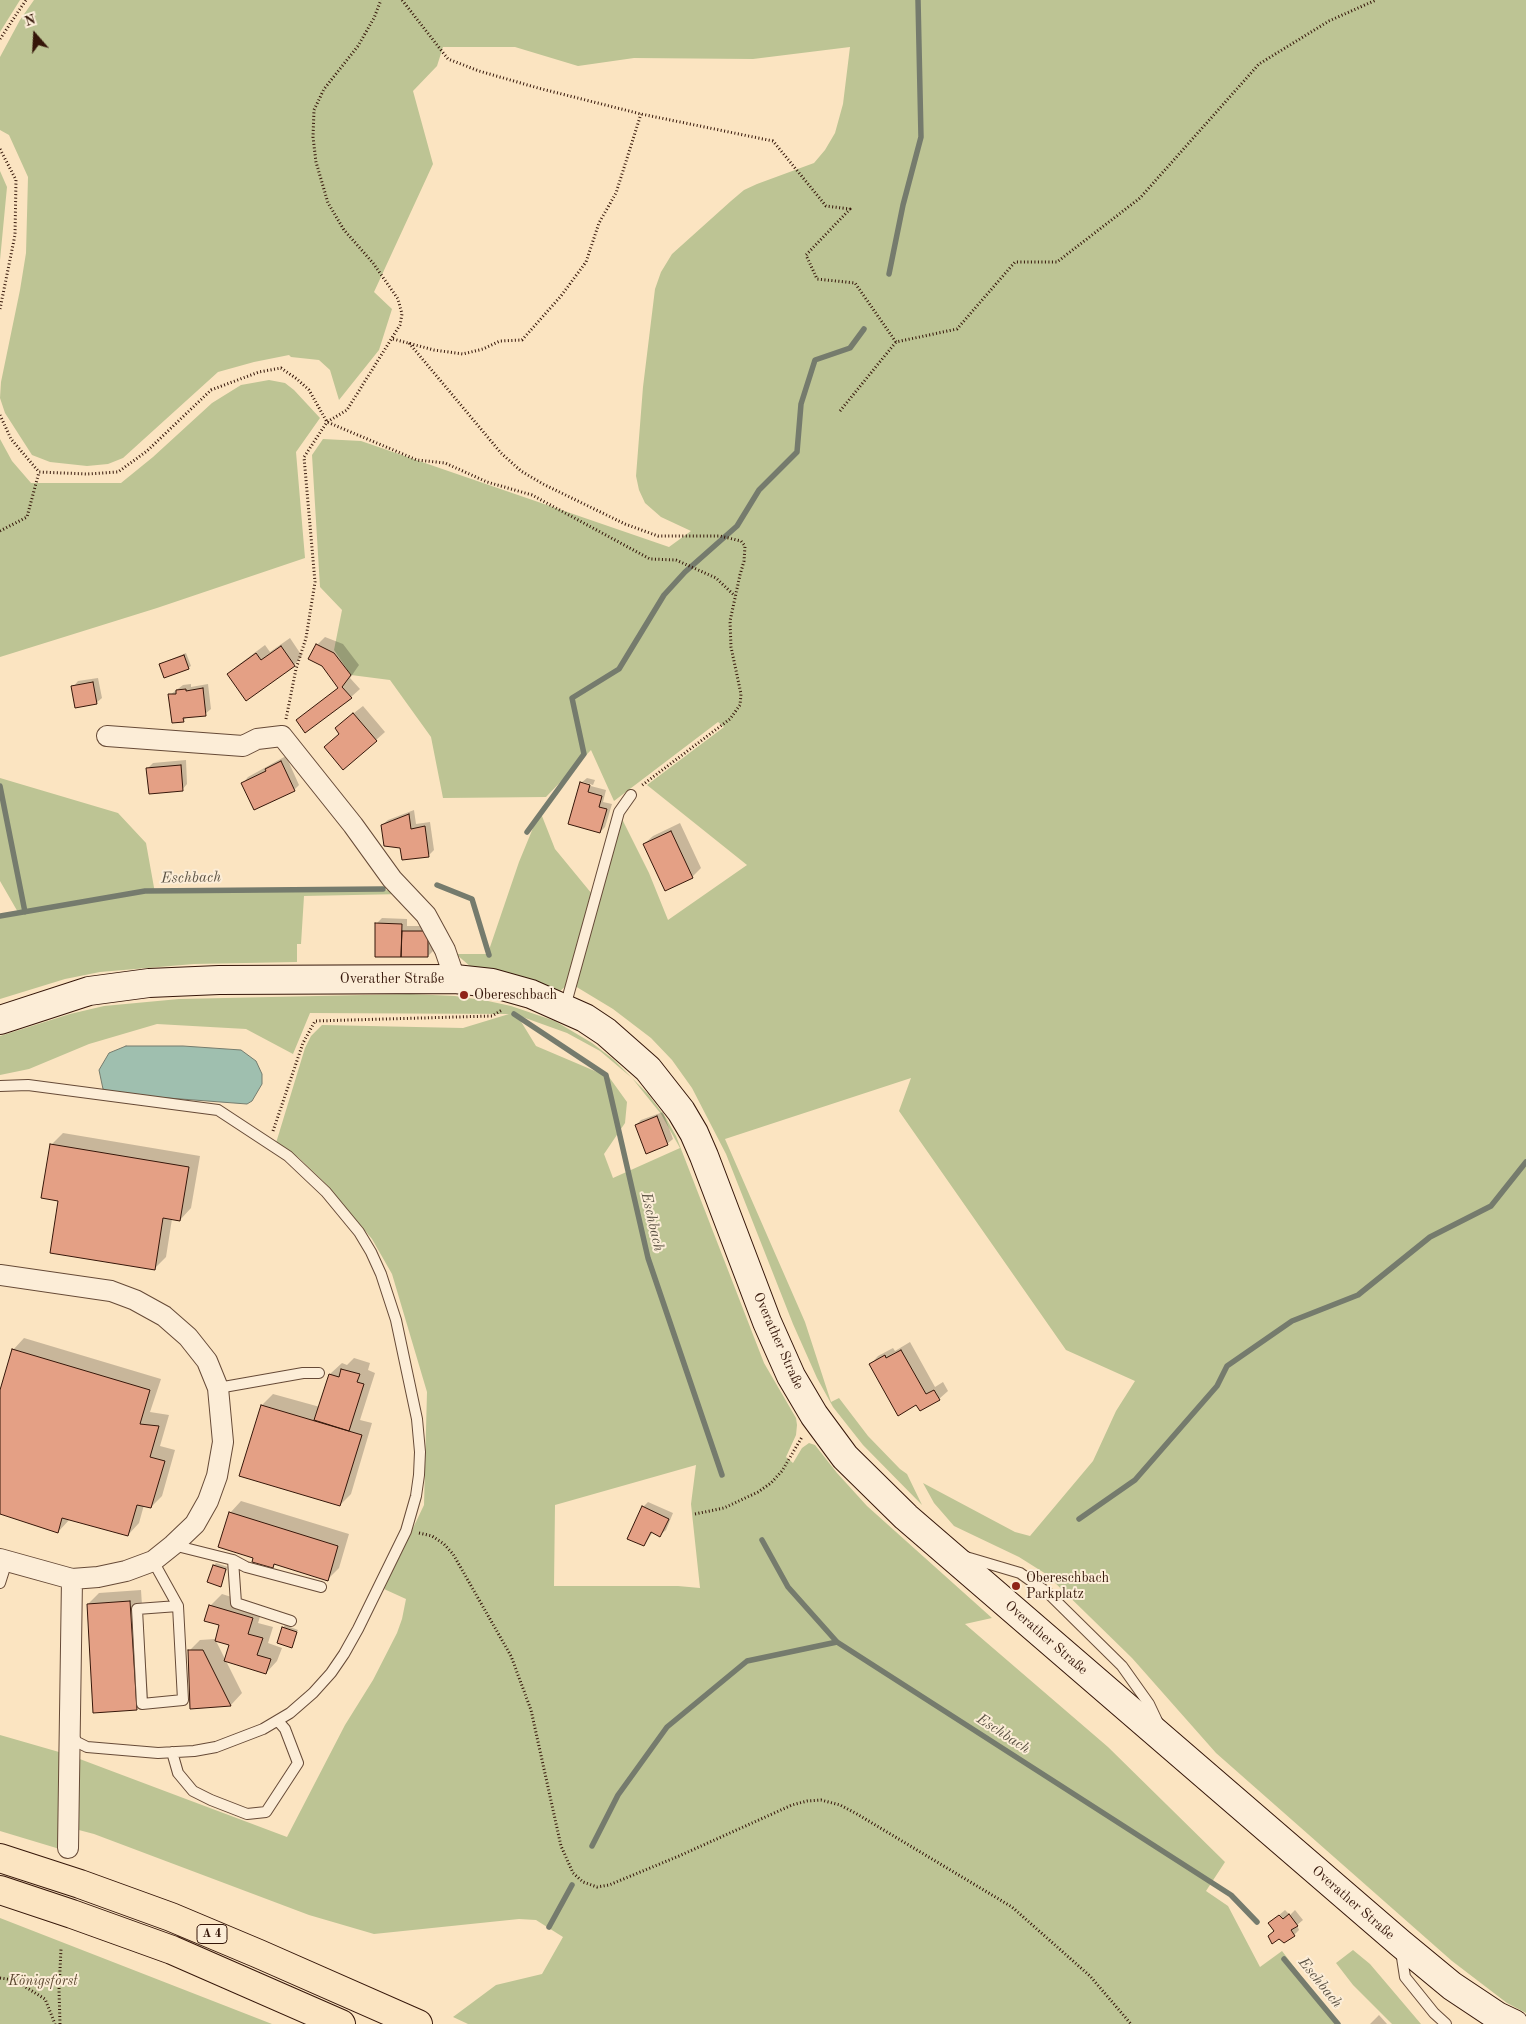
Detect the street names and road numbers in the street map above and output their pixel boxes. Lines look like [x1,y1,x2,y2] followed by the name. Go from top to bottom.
[340,971,444,987] street label: Overather Straße
[749,1290,807,1392] street label: Overather Straße
[1001,1597,1091,1679] street label: Overather Straße
[1308,1862,1398,1944] street label: Overather Straße
[197,1925,227,1944] road number: A 4

